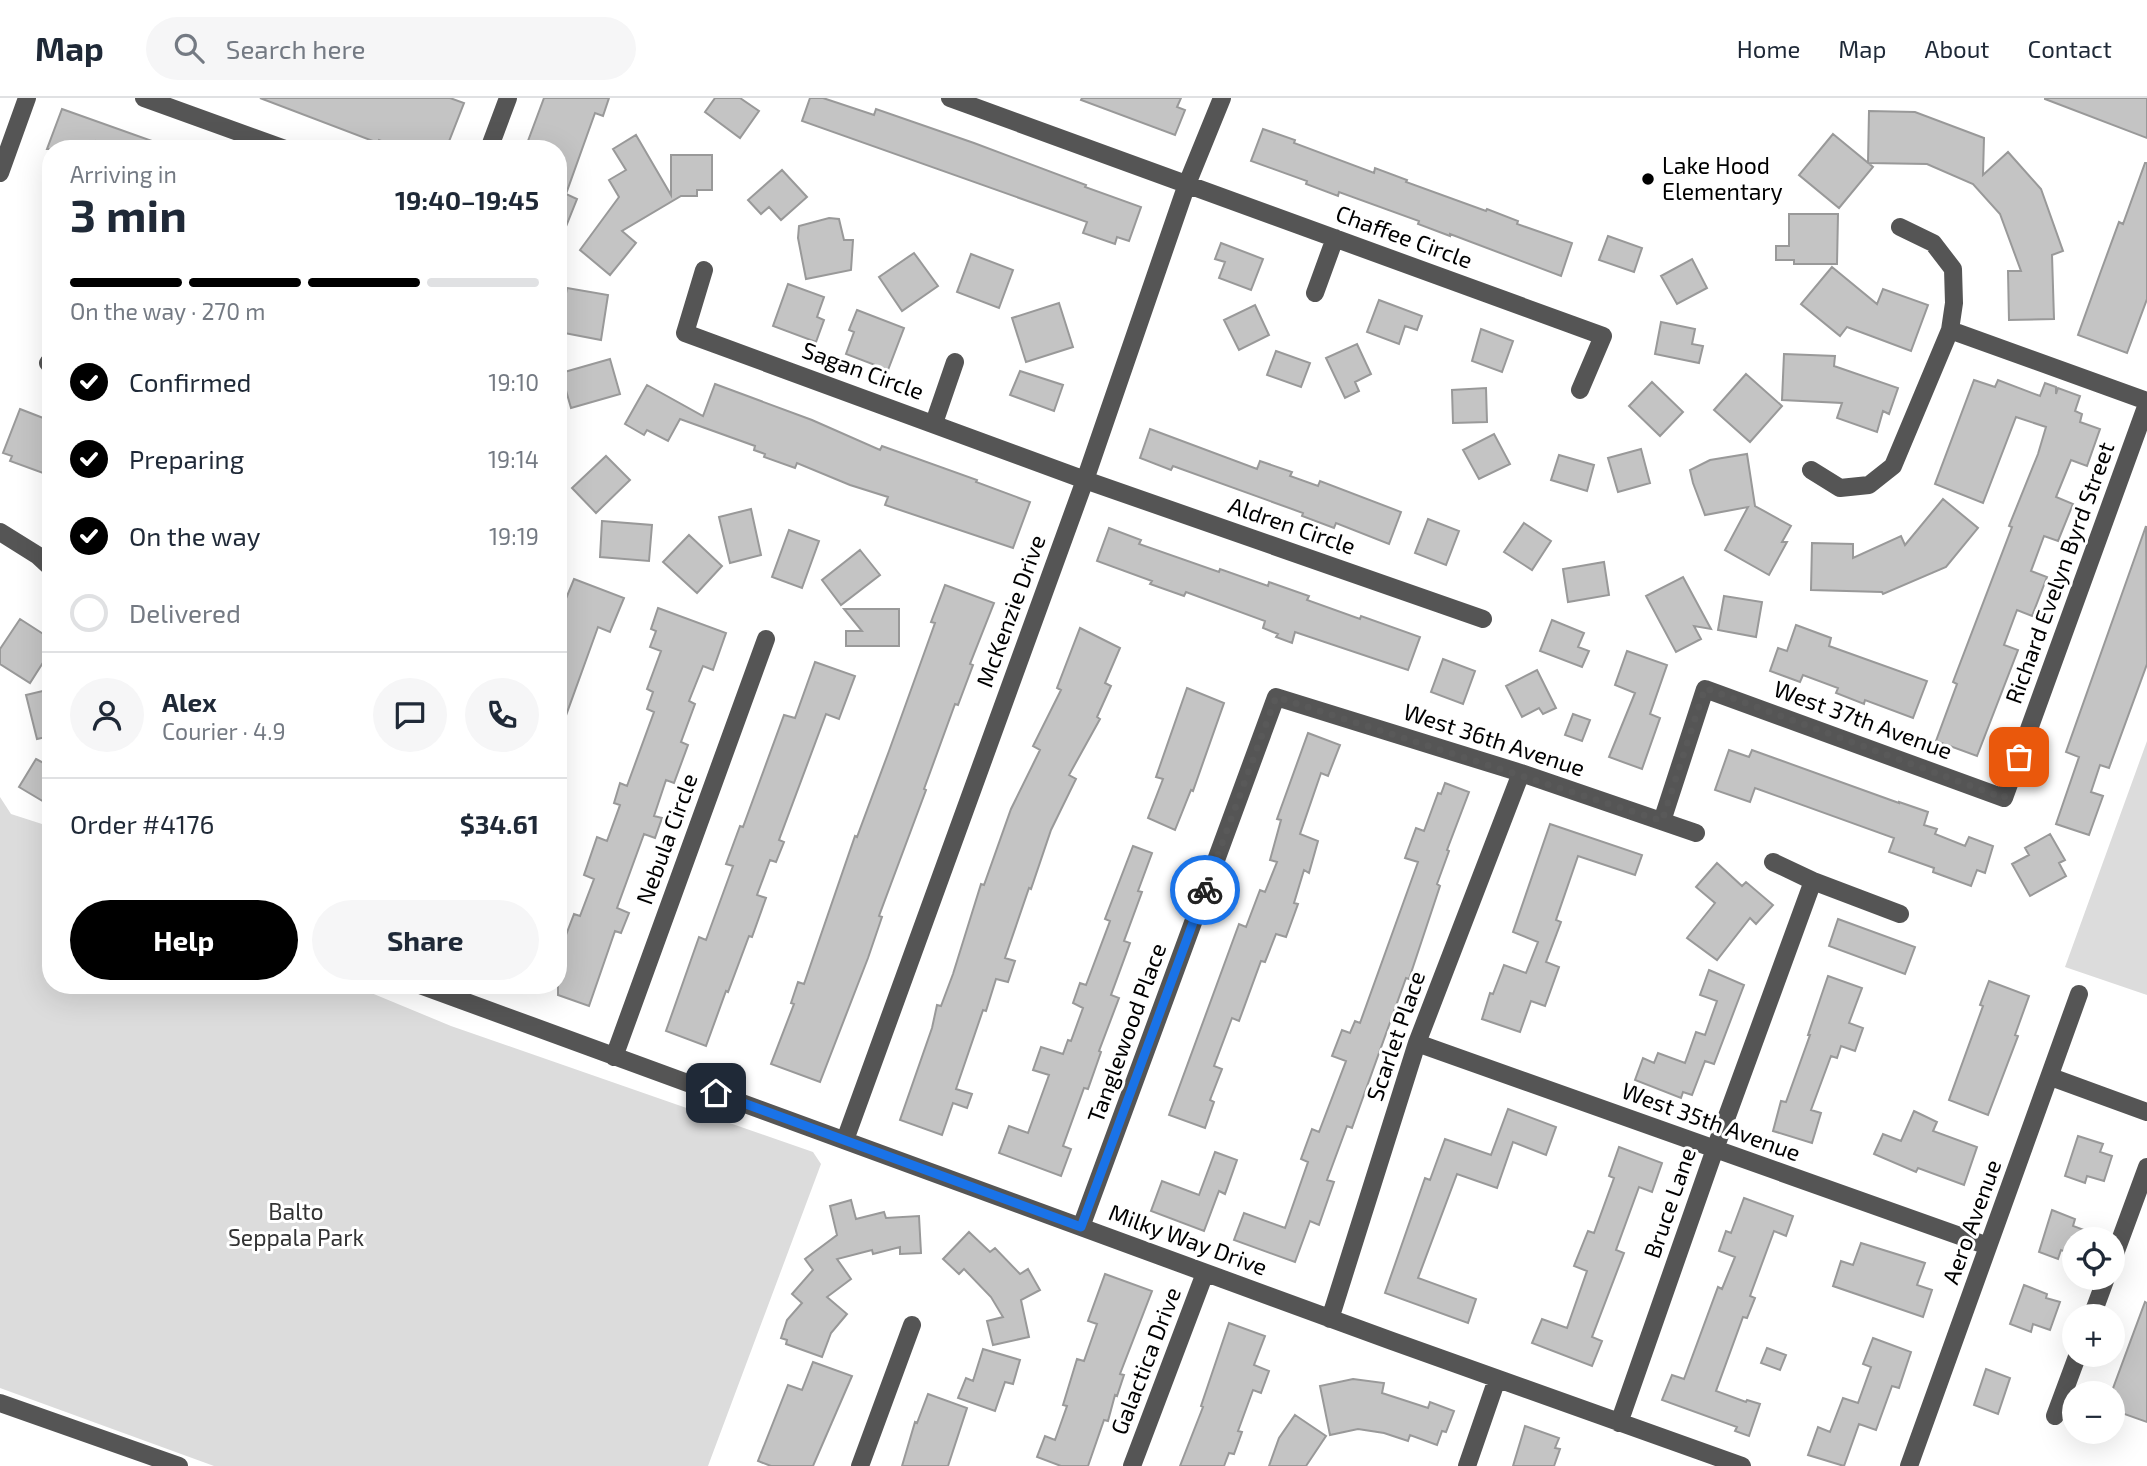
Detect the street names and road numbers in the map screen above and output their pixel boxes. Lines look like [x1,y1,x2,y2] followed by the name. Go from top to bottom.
[1332,198,1476,274] street label: Chaffee Circle
[799,335,928,405] street label: Sagan Circle
[1999,438,2120,707] street label: Richard Evelyn Byrd Street
[1225,490,1359,560] street label: Aldren Circle
[970,531,1051,691] street label: McKenzie Drive
[1770,674,1956,764] street label: West 37th Avenue
[1400,697,1589,782] street label: West 36th Avenue
[629,769,703,908] street label: Nebula Circle
[1081,939,1172,1126] street label: Tanglewood Place
[1360,967,1430,1104] street label: Scarlet Place
[1618,1076,1805,1166] street label: West 35th Avenue
[1637,1144,1701,1262] street label: Bruce Lane
[1936,1156,2006,1288] street label: Aero Avenue
[1105,1197,1271,1281] street label: Milky Way Drive
[1104,1283,1186,1438] street label: Galactica Drive

